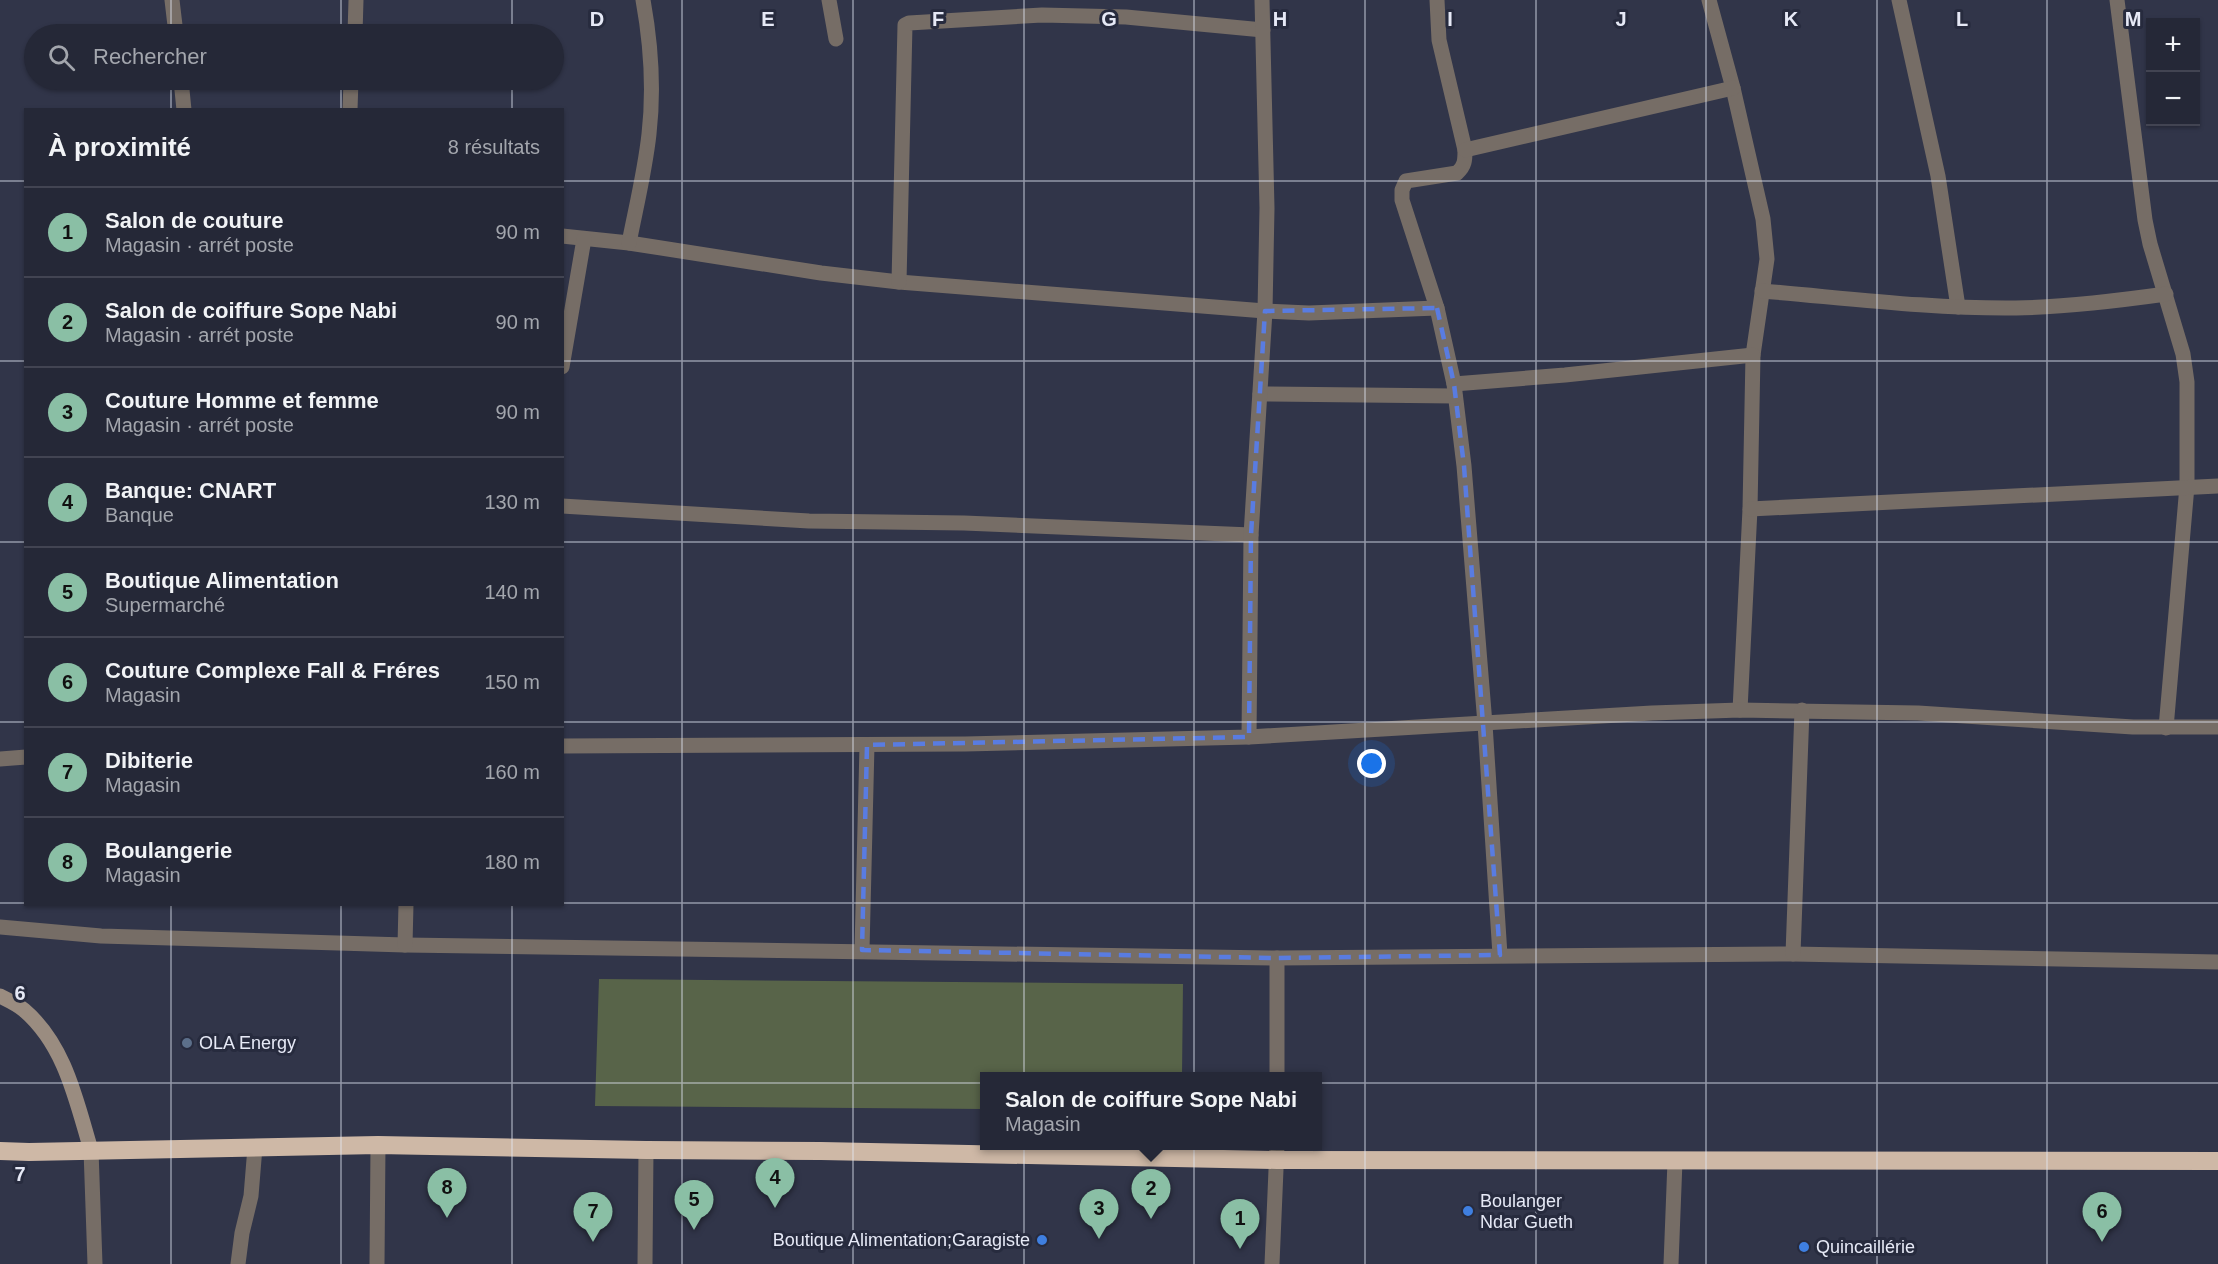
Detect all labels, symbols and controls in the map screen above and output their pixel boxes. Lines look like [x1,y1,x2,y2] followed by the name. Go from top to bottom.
[590,8,604,30] text: D
[761,8,775,30] text: E
[932,8,944,30] text: F
[1101,8,1117,30] text: G
[1273,8,1287,30] text: H
[1447,8,1453,30] text: I
[1615,8,1627,30] text: J
[1784,8,1799,30] text: K
[1956,8,1968,30] text: L
[2125,8,2141,30] text: M
[2146,18,2200,126] map controls
[2146,18,2200,72] button: +
[24,24,564,90] search box
[45,41,78,74] icon: search
[93,44,207,69] text: Rechercher
[2146,72,2200,126] button: −
[48,132,191,162] text: À proximité
[448,136,540,158] text: 8 résultats
[105,208,283,233] text: Salon de couture
[62,221,73,243] text: 1
[496,221,540,243] text: 90 m
[105,234,294,256] text: Magasin · arrét poste
[105,298,397,323] text: Salon de coiffure Sope Nabi
[62,311,73,333] text: 2
[496,311,540,333] text: 90 m
[105,324,294,346] text: Magasin · arrét poste
[105,388,379,413] text: Couture Homme et femme
[62,401,73,423] text: 3
[496,401,540,423] text: 90 m
[105,414,294,436] text: Magasin · arrét poste
[105,478,276,503] text: Banque: CNART
[62,491,73,513] text: 4
[484,491,540,513] text: 130 m
[105,504,174,526] text: Banque
[105,568,339,593] text: Boutique Alimentation
[62,581,73,603] text: 5
[484,581,540,603] text: 140 m
[105,594,225,616] text: Supermarché
[105,658,440,683] text: Couture Complexe Fall & Fréres
[62,671,73,693] text: 6
[484,671,540,693] text: 150 m
[105,684,181,706] text: Magasin
[105,748,193,773] text: Dibiterie
[1357,749,1386,778] your location
[62,761,73,783] text: 7
[484,761,540,783] text: 160 m
[105,774,181,796] text: Magasin
[105,838,232,863] text: Boulangerie
[62,851,73,873] text: 8
[484,851,540,873] text: 180 m
[105,864,181,886] text: Magasin
[14,982,26,1004] text: 6
[199,1033,296,1053] place label: OLA Energy
[180,1036,194,1050] marker: OLA Energy
[980,1072,1322,1150] popup
[1005,1087,1297,1112] text: Salon de coiffure Sope Nabi
[1005,1113,1081,1135] text: Magasin
[756,1158,794,1208] pin: 4
[14,1163,26,1185] text: 7
[428,1168,466,1218] pin: 8
[1132,1170,1170,1219] pin: 2
[674,1180,714,1230] pin: 5
[1080,1190,1118,1239] pin: 3
[1480,1191,1573,1232] place label: Boulanger Ndar Gueth
[574,1192,612,1242] pin: 7
[2082,1192,2122,1242] pin: 6
[1220,1200,1260,1249] pin: 1
[1461,1204,1475,1218] marker: Boulanger Ndar Gueth
[773,1230,1030,1250] place label: Boutique Alimentation;Garagiste
[1035,1233,1049,1247] marker: Boutique Alimentation;Garagiste
[1816,1237,1915,1257] place label: Quincaillérie
[1797,1240,1811,1254] marker: Quincaillérie

